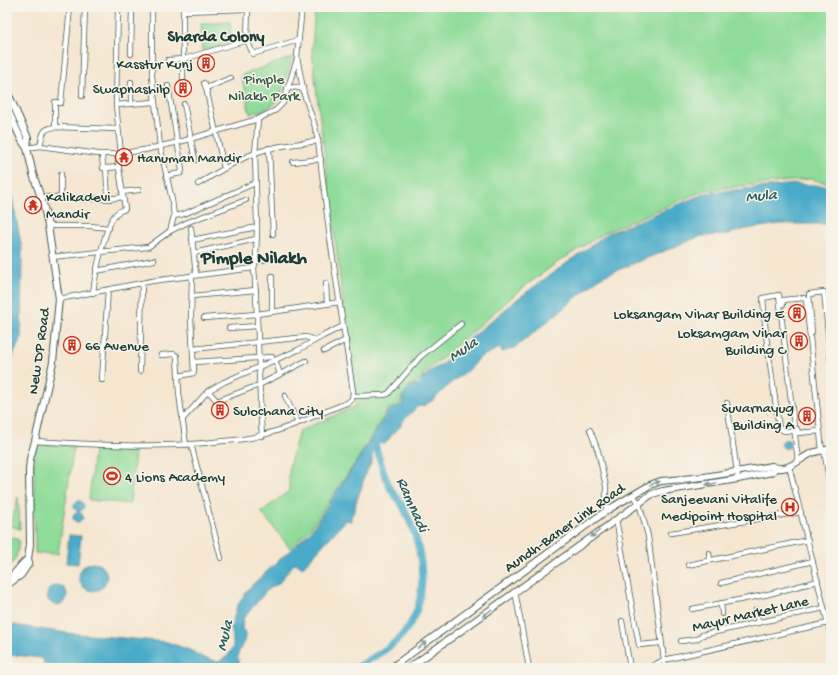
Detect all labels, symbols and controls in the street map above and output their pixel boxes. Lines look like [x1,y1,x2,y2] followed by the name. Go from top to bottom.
[168,29,265,48] district label: Sharda Colony
[196,53,216,73] building icon: Kasstur Kunj
[117,56,193,74] place label: Kasstur Kunj
[228,71,301,106] park label: Pimple Nilakh Park
[173,78,193,98] building icon: Swapnashilp
[93,81,171,99] place label: Swapnashilp
[114,147,134,167] temple icon: Hanuman Mandir
[137,150,243,168] place label: Hanuman Mandir
[745,187,779,208] water label: Mula
[46,189,111,224] place label: Kalikadevi Mandir
[23,195,43,215] temple icon: Kalikadevi Mandir
[200,248,308,271] district label: Pimple Nilakh
[787,303,807,323] building icon: Loksangam Vihar Building E
[25,306,55,396] street label: New DP Road
[613,306,785,324] place label: Loksangam Vihar Building E
[677,325,788,360] place label: Loksamgam Vihar Building C
[789,331,809,351] building icon: Loksamgam Vihar Building C
[446,334,483,367] water label: Mula
[62,335,82,355] building icon: 66 Avenue
[85,338,149,356] place label: 66 Avenue
[210,400,230,420] building icon: Sulochana City
[721,400,795,435] place label: Suvarnayug Building A
[233,403,324,421] place label: Sulochana City
[797,406,817,426] building icon: Suvarnayug Building A
[102,466,122,486] sports icon: 4 Lions Academy
[125,469,226,487] place label: 4 Lions Academy
[390,475,432,537] water label: Ramnadi
[501,480,630,577] street label: Aundh-Baner Link Road
[650,480,662,486] one-way arrow
[705,481,717,487] one-way arrow
[661,491,777,526] place label: Sanjeevani Vitalife Medipoint Hospital
[780,497,800,517] hospital icon: Sanjeevani Vitalife Medipoint Hospital
[590,530,600,538] one-way arrow
[691,593,811,637] street label: Mayur Market Lane
[481,608,492,617] one-way arrow
[214,617,239,653] water label: Mula
[417,640,428,649] one-way arrow

